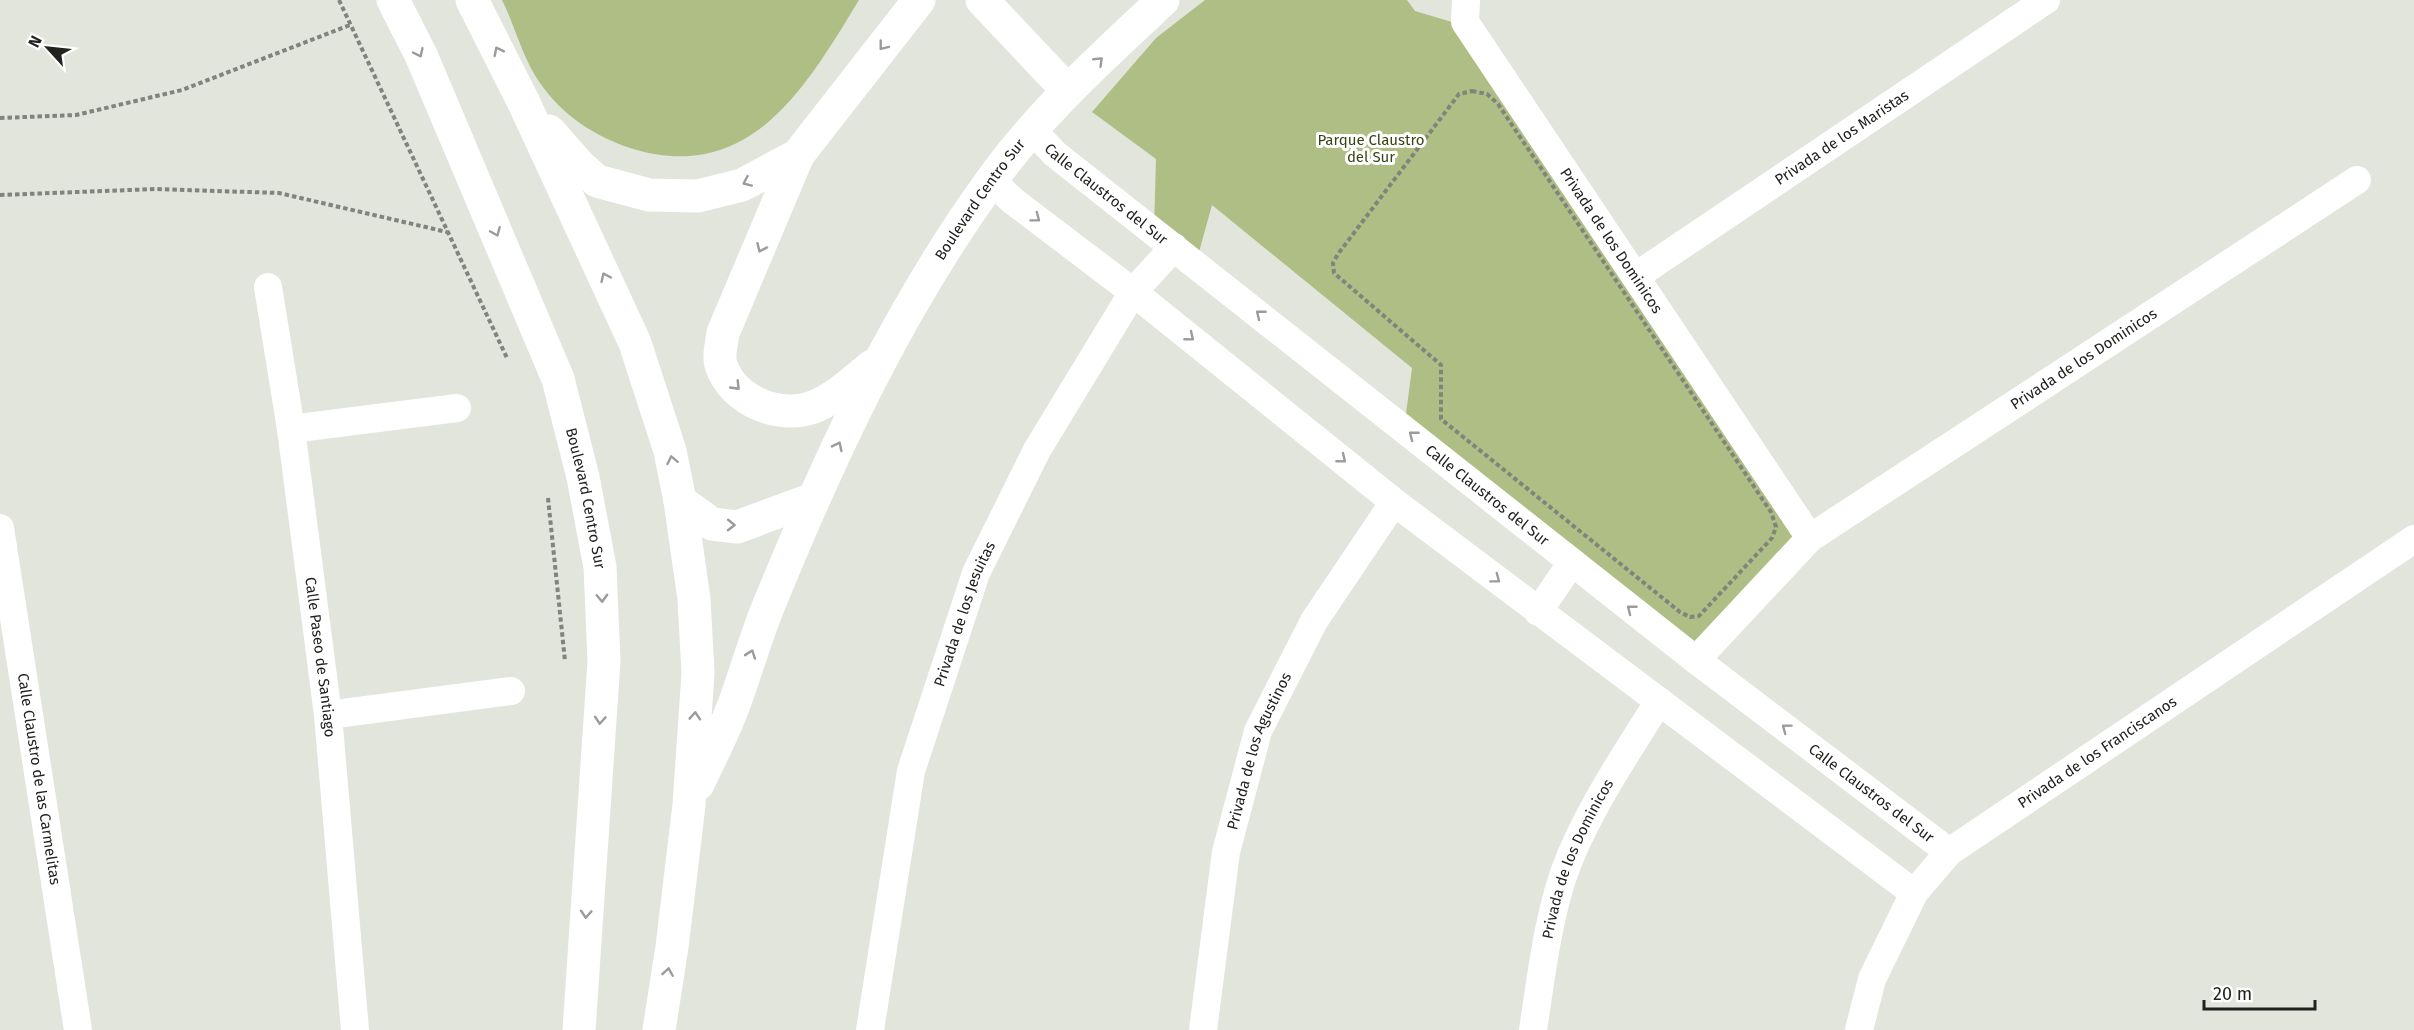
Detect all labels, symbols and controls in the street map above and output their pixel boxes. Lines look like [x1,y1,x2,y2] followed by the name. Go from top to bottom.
[18,18,78,78] north arrow
[24,32,46,50] text: N
[879,40,890,51] one-way arrow
[412,46,424,57] one-way arrow
[494,47,505,58] one-way arrow
[1092,57,1102,68] one-way arrow
[1771,86,1912,189] street label: Privada de los Maristas
[1317,131,1425,166] park label: Parque Claustro del Sur
[931,135,1029,263] street label: Boulevard Centro Sur
[1041,139,1171,249] street label: Calle Claustros del Sur
[1556,164,1666,317] street label: Privada de los Dominicos
[742,175,753,187] one-way arrow
[1029,211,1040,222] one-way arrow
[489,225,501,236] one-way arrow
[756,242,768,253] one-way arrow
[600,273,612,284] one-way arrow
[2007,304,2160,413] street label: Privada de los Dominicos
[1256,310,1267,321] one-way arrow
[1183,330,1194,341] one-way arrow
[728,379,739,390] one-way arrow
[562,426,609,571] street label: Boulevard Centro Sur
[1408,432,1419,443] one-way arrow
[831,441,843,452] one-way arrow
[1422,441,1553,550] street label: Calle Claustros del Sur
[1335,452,1346,463] one-way arrow
[666,455,679,465] one-way arrow
[727,519,736,532] one-way arrow
[930,539,999,689] street label: Privada de los Jesuitas
[1489,572,1500,583] one-way arrow
[301,576,339,738] street label: Calle Paseo de Santiago
[595,594,608,603] one-way arrow
[1627,605,1638,616] one-way arrow
[743,649,756,660] one-way arrow
[1223,669,1295,832] street label: Privada de los Agustinos
[14,672,64,886] street label: Calle Claustro de las Carmelitas
[2015,692,2180,812] street label: Privada de los Franciscanos
[688,711,701,720] one-way arrow
[594,715,607,724] one-way arrow
[1781,724,1792,735] one-way arrow
[1805,740,1938,846] street label: Calle Claustros del Sur
[1538,776,1617,940] street label: Privada de los Dominicos
[580,910,593,919] one-way arrow
[662,968,674,977] one-way arrow
[2204,973,2315,1011] scale bar
[2213,983,2252,1005] text: 20 m

